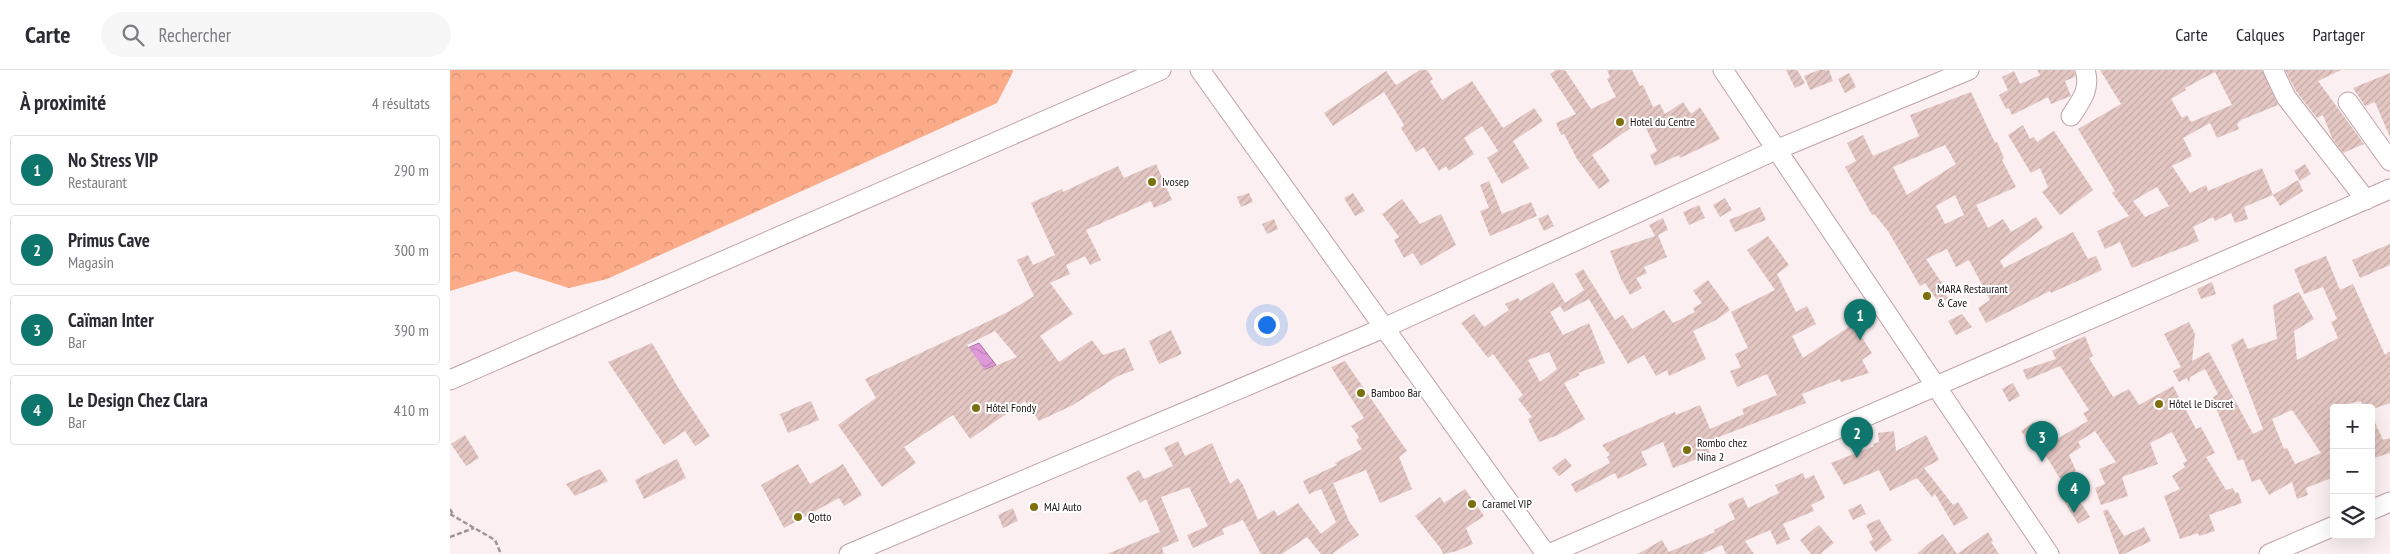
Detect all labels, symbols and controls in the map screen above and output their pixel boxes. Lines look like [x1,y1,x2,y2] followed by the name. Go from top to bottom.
[101,12,451,57] search box
[25,19,71,50] text: Carte
[119,21,147,49] icon: search
[159,23,231,47] text: Rechercher
[2175,23,2208,46] text: Carte
[2236,23,2285,46] text: Calques
[2313,23,2365,46] text: Partager
[20,89,106,116] text: À proximité
[372,93,430,113] text: 4 résultats
[1630,114,1695,129] place label: Hotel du Centre
[1614,116,1626,128] marker: Hotel du Centre
[68,148,158,172] text: No Stress VIP
[33,160,41,180] text: 1
[394,160,429,180] text: 290 m
[68,172,127,192] text: Restaurant
[1162,174,1189,189] place label: Ivosep
[1146,176,1158,188] marker: Ivosep
[68,228,150,252] text: Primus Cave
[33,240,41,260] text: 2
[394,240,429,260] text: 300 m
[68,252,114,272] text: Magasin
[1937,281,2009,310] place label: MARA Restaurant & Cave
[1921,290,1933,302] marker: MARA Restaurant & Cave
[1844,299,1876,340] pin: 1
[68,308,154,332] text: Caïman Inter
[1254,312,1280,338] your location
[33,320,41,340] text: 3
[394,320,429,340] text: 390 m
[68,332,86,352] text: Bar
[1371,385,1422,400] place label: Bamboo Bar
[1355,387,1367,399] marker: Bamboo Bar
[68,388,208,412] text: Le Design Chez Clara
[2169,396,2234,411] place label: Hôtel le Discret
[2153,398,2165,410] marker: Hôtel le Discret
[33,400,41,420] text: 4
[394,400,429,420] text: 410 m
[986,400,1037,415] place label: Hôtel Fondy
[970,402,982,414] marker: Hôtel Fondy
[2330,404,2375,539] map controls
[2330,404,2375,449] button: +
[68,412,86,432] text: Bar
[1841,417,1873,458] pin: 2
[2026,421,2058,462] pin: 3
[1697,435,1747,464] place label: Rombo chez Nina 2
[1681,444,1693,456] marker: Rombo chez Nina 2
[2330,449,2375,494] button: −
[2058,472,2090,513] pin: 4
[2330,494,2375,539] button: layers
[1482,496,1532,511] place label: Caramel VIP
[1466,498,1478,510] marker: Caramel VIP
[1044,499,1082,514] place label: MAJ Auto
[1028,501,1040,513] marker: MAJ Auto
[808,509,831,524] place label: Qotto
[792,511,804,523] marker: Qotto

